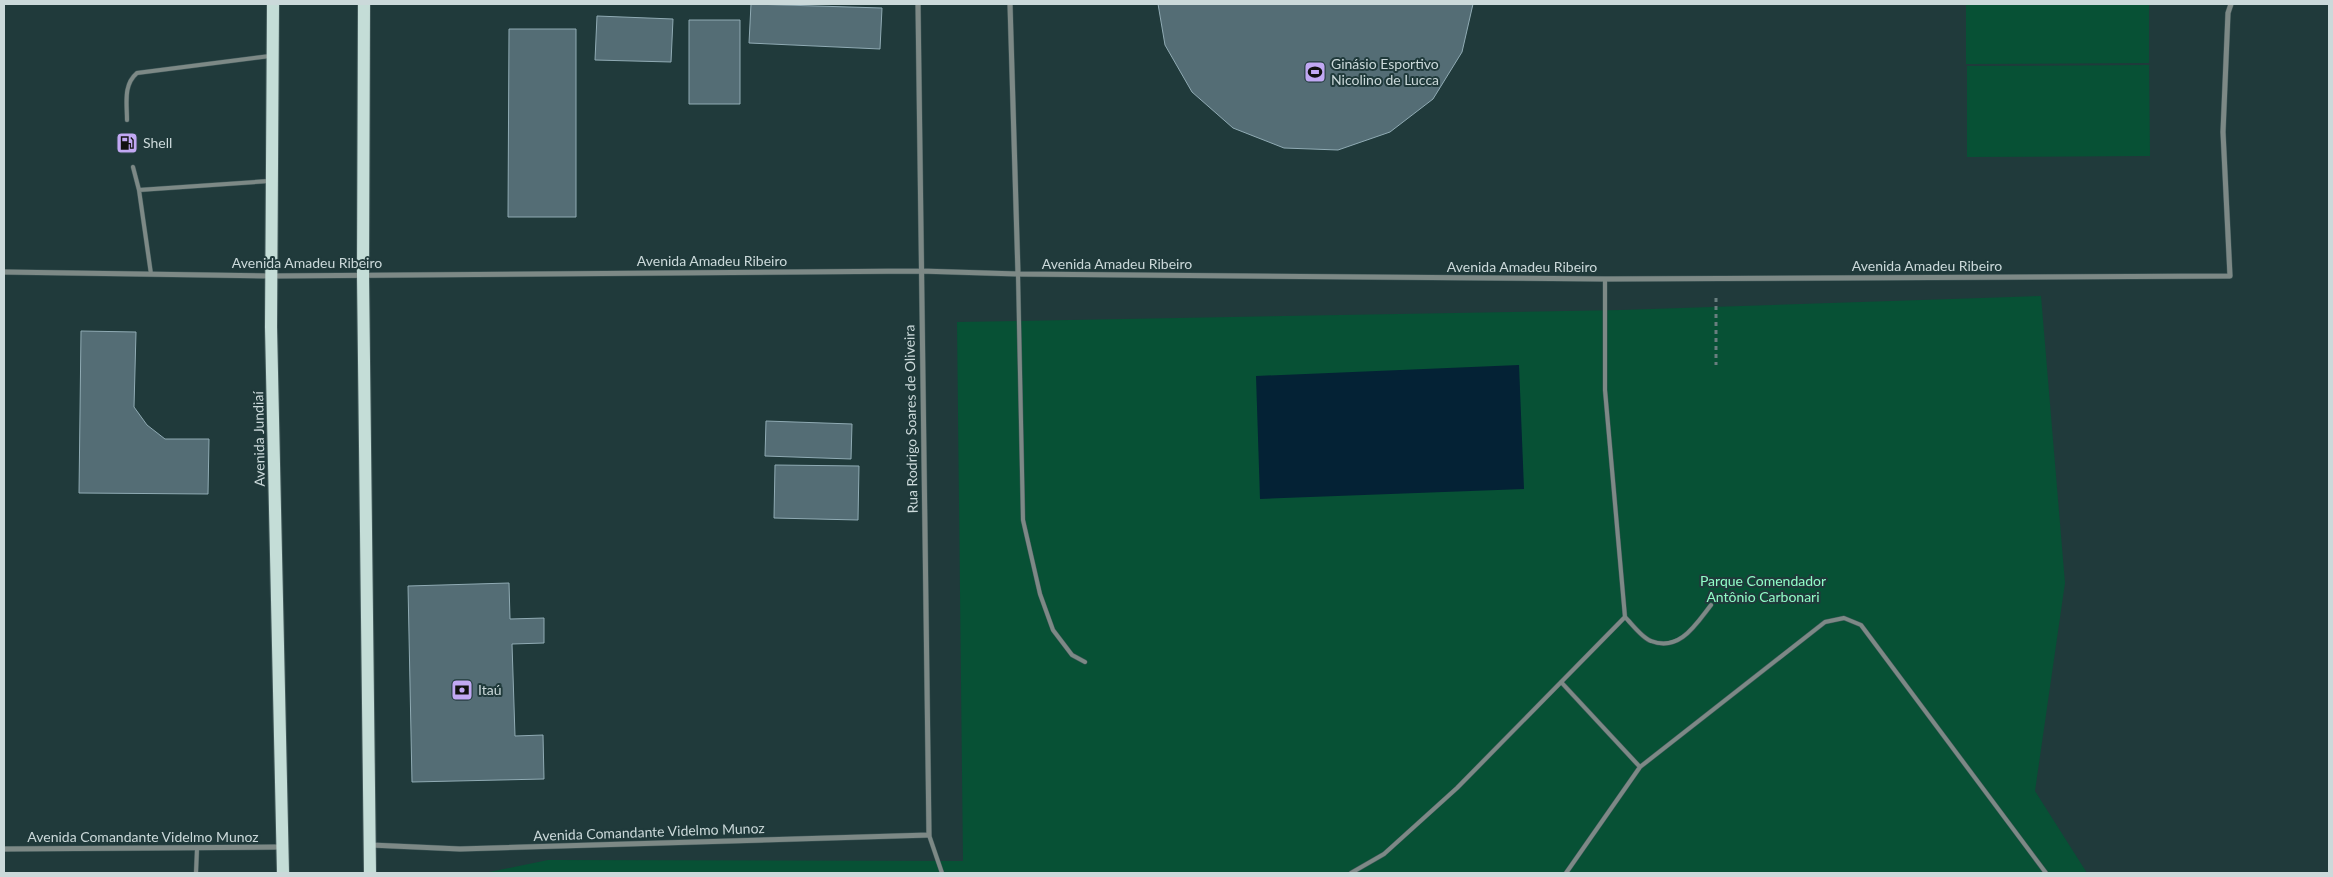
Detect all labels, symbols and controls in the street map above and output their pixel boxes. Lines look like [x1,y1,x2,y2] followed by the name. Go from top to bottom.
[1331,55,1439,88] place label: Ginásio Esportivo Nicolino de Lucca
[1303,60,1327,84] sports icon: Ginásio Esportivo Nicolino de Lucca
[115,131,139,155] fuel station icon: Shell
[143,134,172,151] place label: Shell
[637,252,787,269] street label: Avenida Amadeu Ribeiro
[232,254,382,271] street label: Avenida Amadeu Ribeiro
[1042,255,1192,272] street label: Avenida Amadeu Ribeiro
[1852,257,2002,274] street label: Avenida Amadeu Ribeiro
[1447,258,1597,275] street label: Avenida Amadeu Ribeiro
[900,325,921,513] street label: Rua Rodrigo Soares de Oliveira
[249,391,268,487] street label: Avenida Jundiaí
[1700,572,1826,605] park label: Parque Comendador Antônio Carbonari
[450,678,474,702] bank icon: Itaú
[478,681,502,698] place label: Itaú
[533,819,765,844] street label: Avenida Comandante Videlmo Munoz
[27,828,259,845] street label: Avenida Comandante Videlmo Munoz

